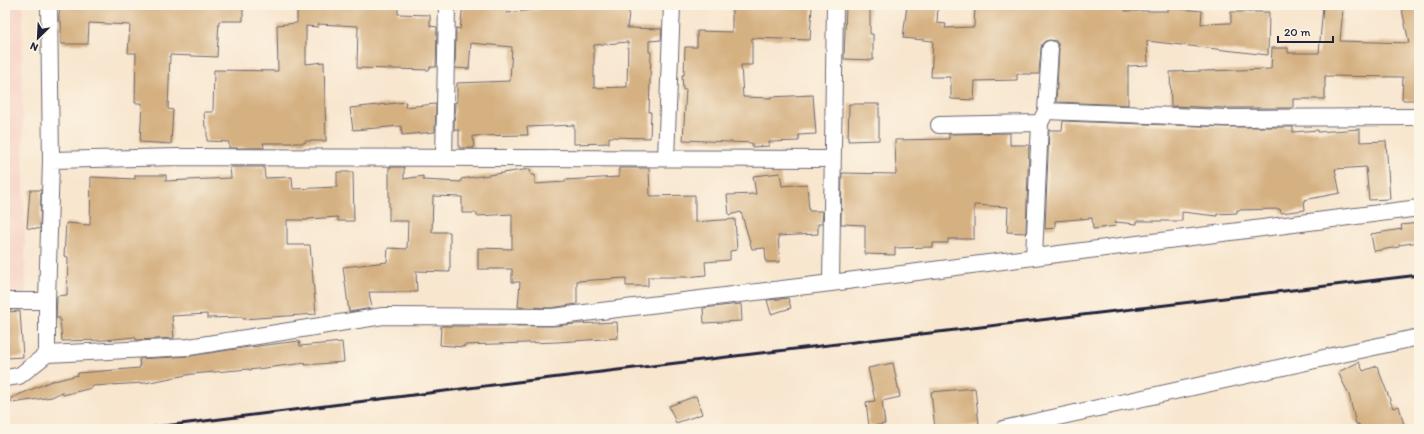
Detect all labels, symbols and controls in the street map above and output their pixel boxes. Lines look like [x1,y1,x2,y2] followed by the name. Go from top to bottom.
[18,18,58,58] north arrow
[1278,18,1333,44] scale bar
[1284,25,1311,39] text: 20 m
[28,39,40,54] text: N

